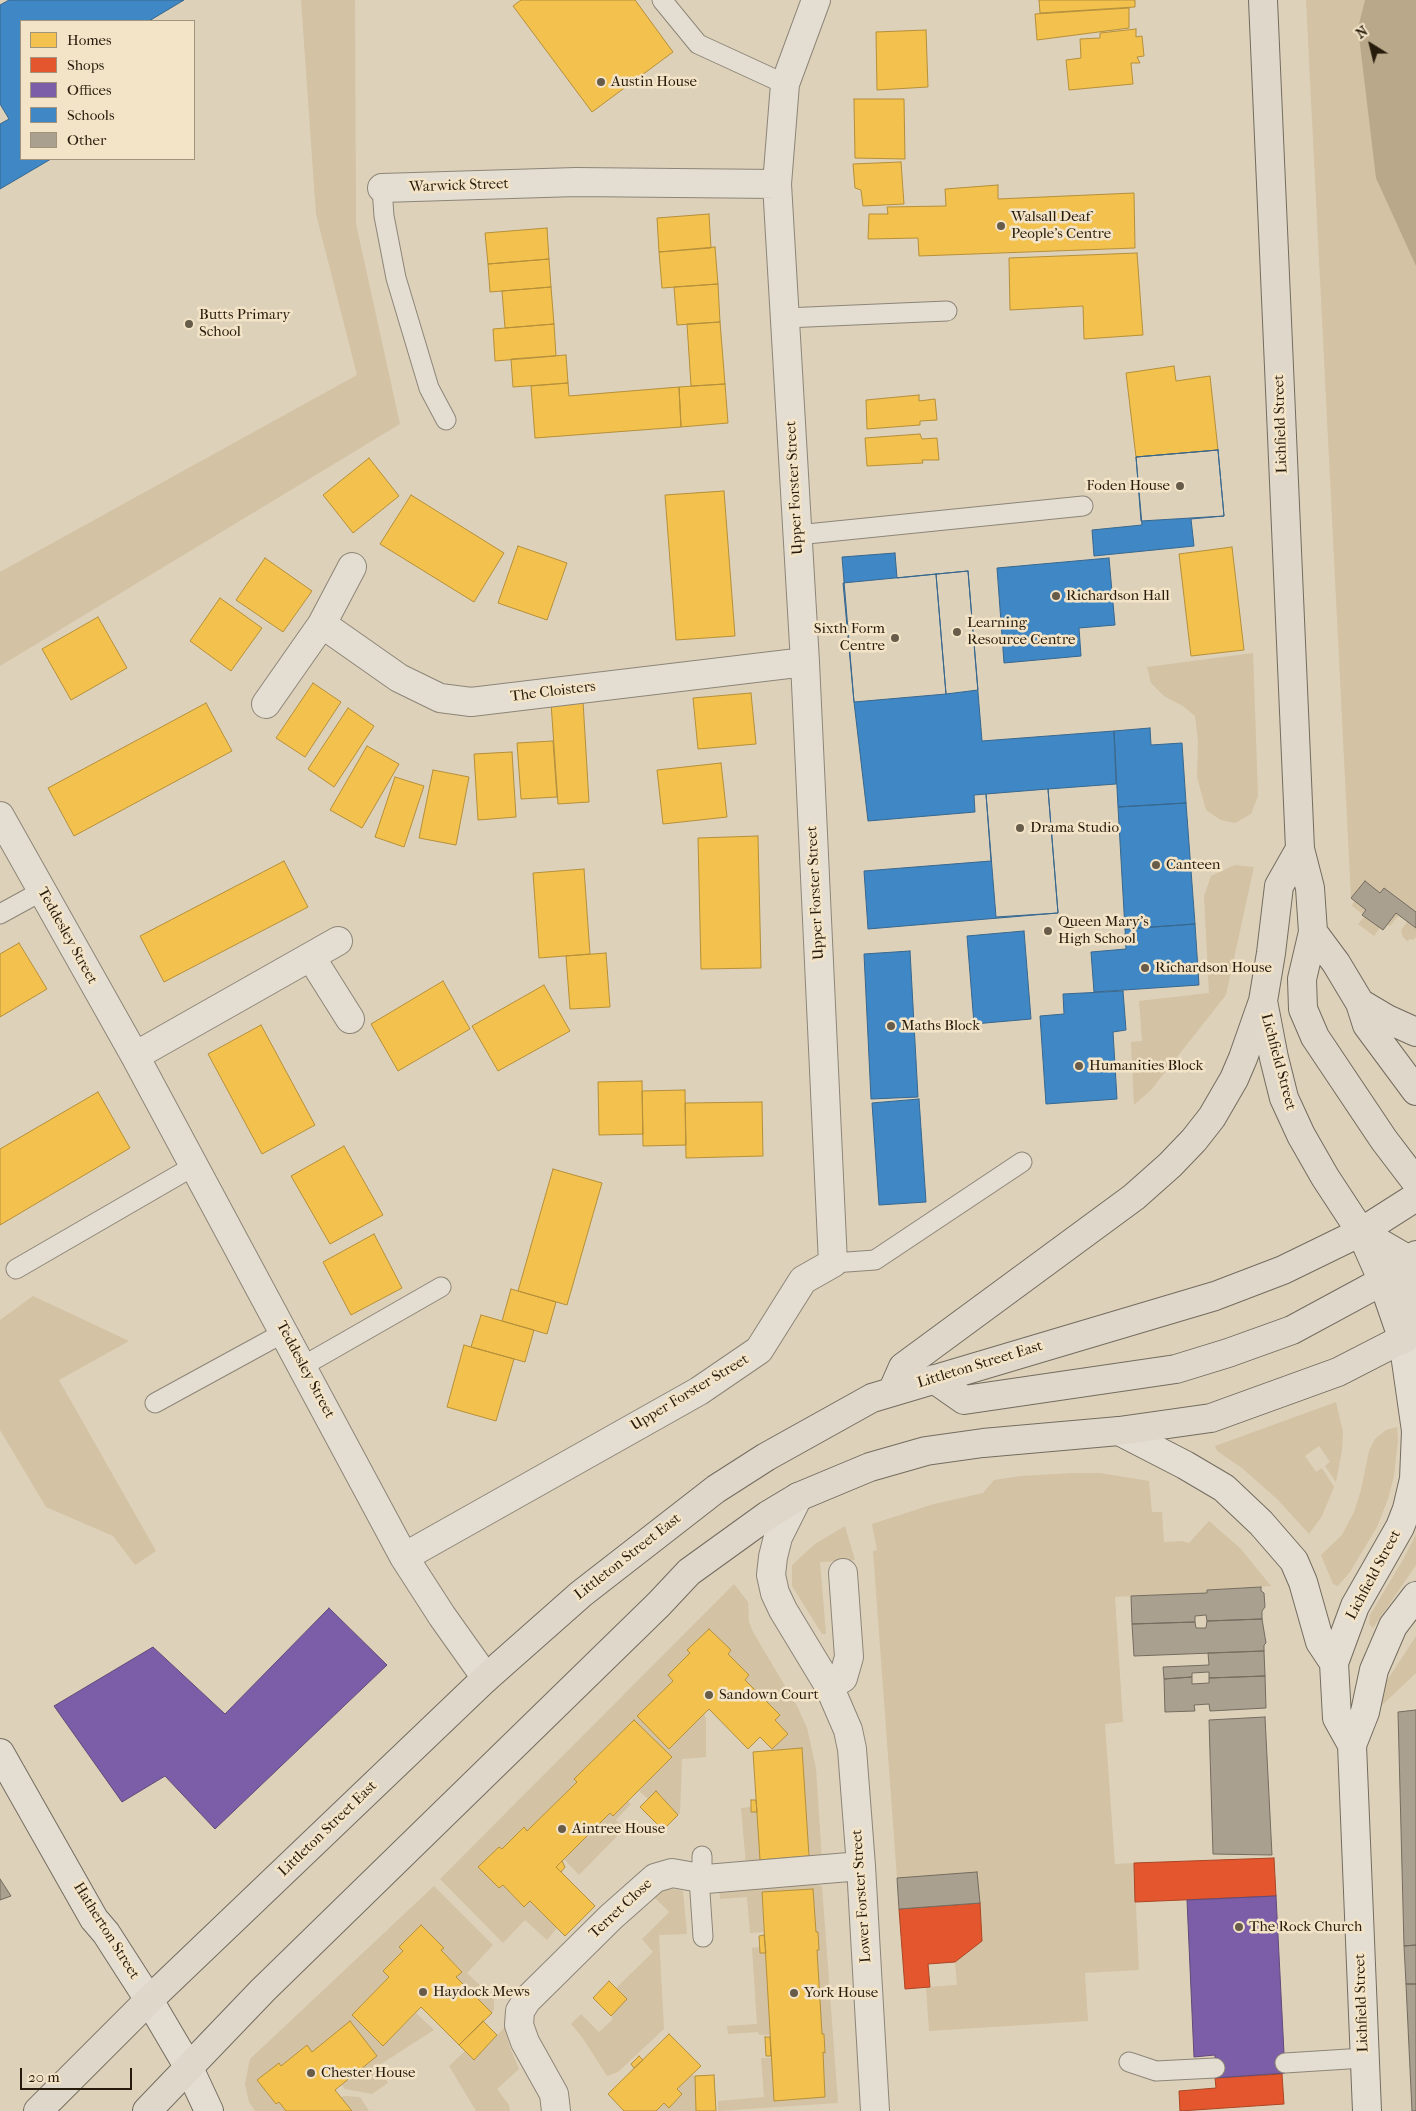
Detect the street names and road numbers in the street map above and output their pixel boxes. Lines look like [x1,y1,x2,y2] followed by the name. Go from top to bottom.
[409,175,509,197] street label: Warwick Street
[1270,374,1292,474] street label: Lichfield Street
[782,420,808,556] street label: Upper Forster Street
[509,678,597,706] street label: The Cloisters
[803,825,829,961] street label: Upper Forster Street
[33,885,101,987] street label: Teddesley Street
[1256,1012,1300,1112] street label: Lichfield Street
[272,1318,338,1422] street label: Teddesley Street
[915,1337,1045,1393] street label: Littleton Street East
[628,1351,752,1435] street label: Upper Forster Street
[571,1510,685,1604] street label: Littleton Street East
[1343,1527,1405,1623] street label: Lichfield Street
[275,1777,381,1881] street label: Littleton Street East
[848,1829,876,1963] street label: Lower Forster Street
[586,1875,656,1943] street label: Terret Close
[69,1879,143,1983] street label: Hatherton Street
[1351,1953,1373,2053] street label: Lichfield Street

